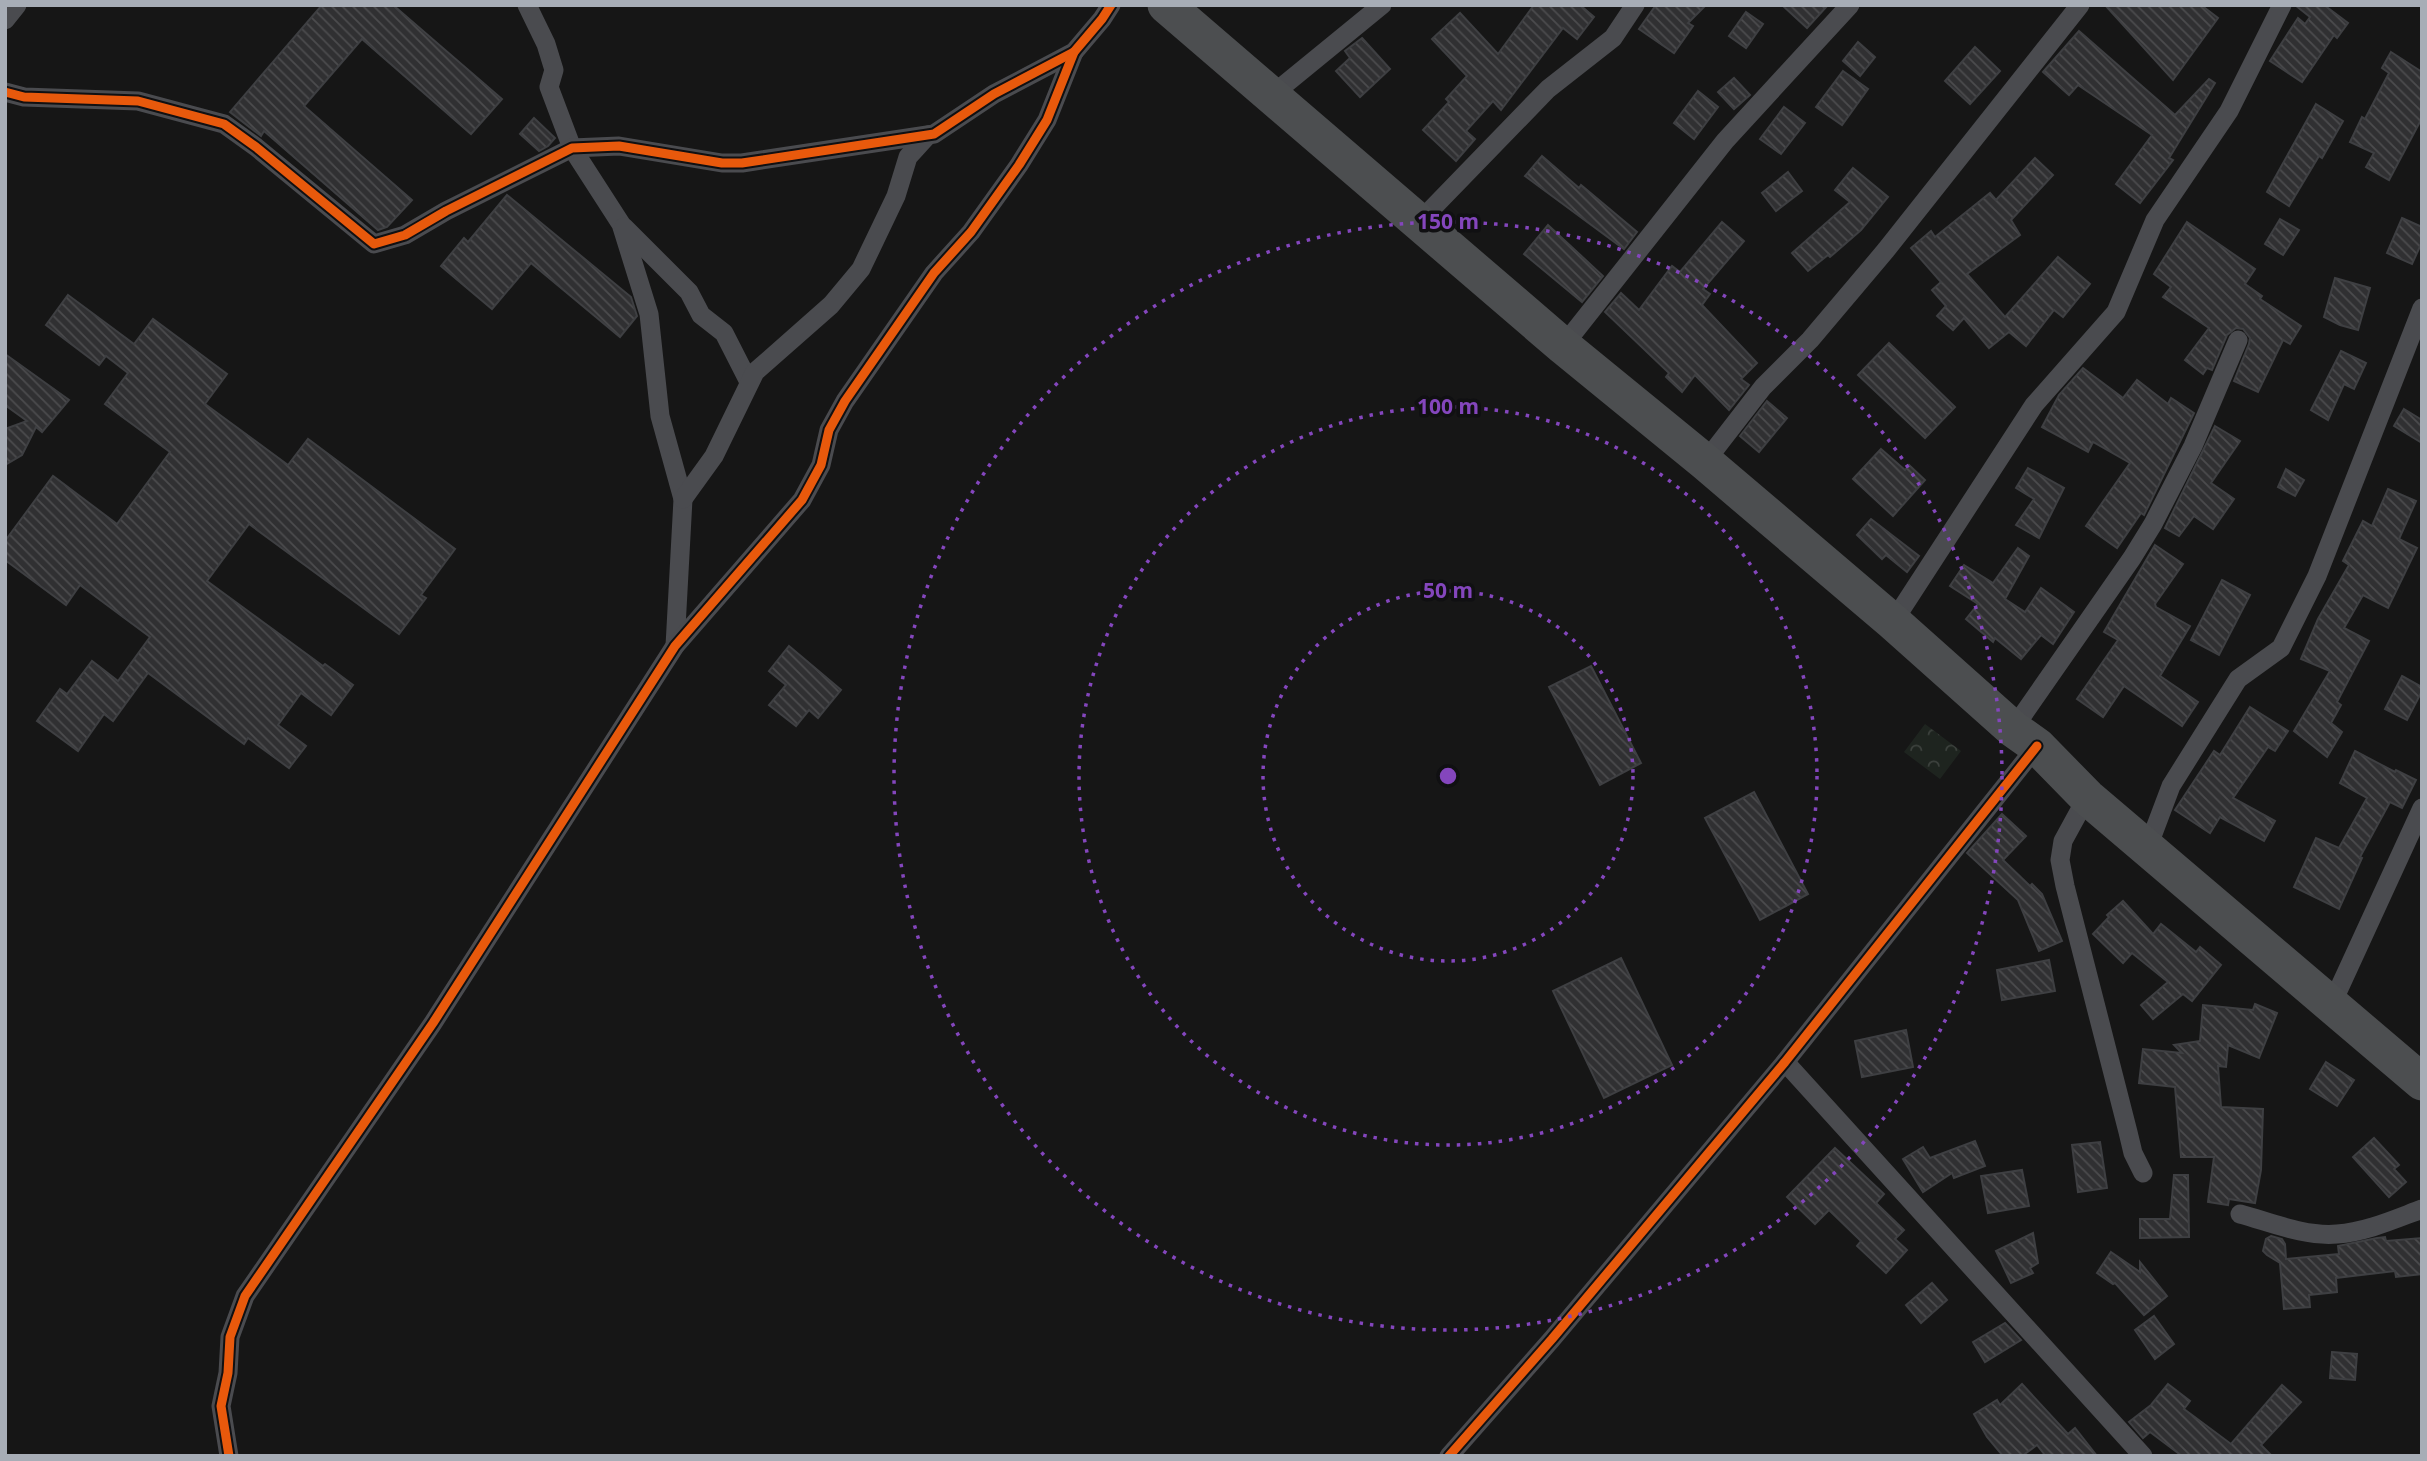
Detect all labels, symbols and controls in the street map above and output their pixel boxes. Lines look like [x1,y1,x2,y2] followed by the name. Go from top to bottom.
[1417,207,1479,235] text: 150 m
[1417,392,1479,420] text: 100 m
[1423,576,1473,604] text: 50 m
[1436,764,1460,788] centre of rings

